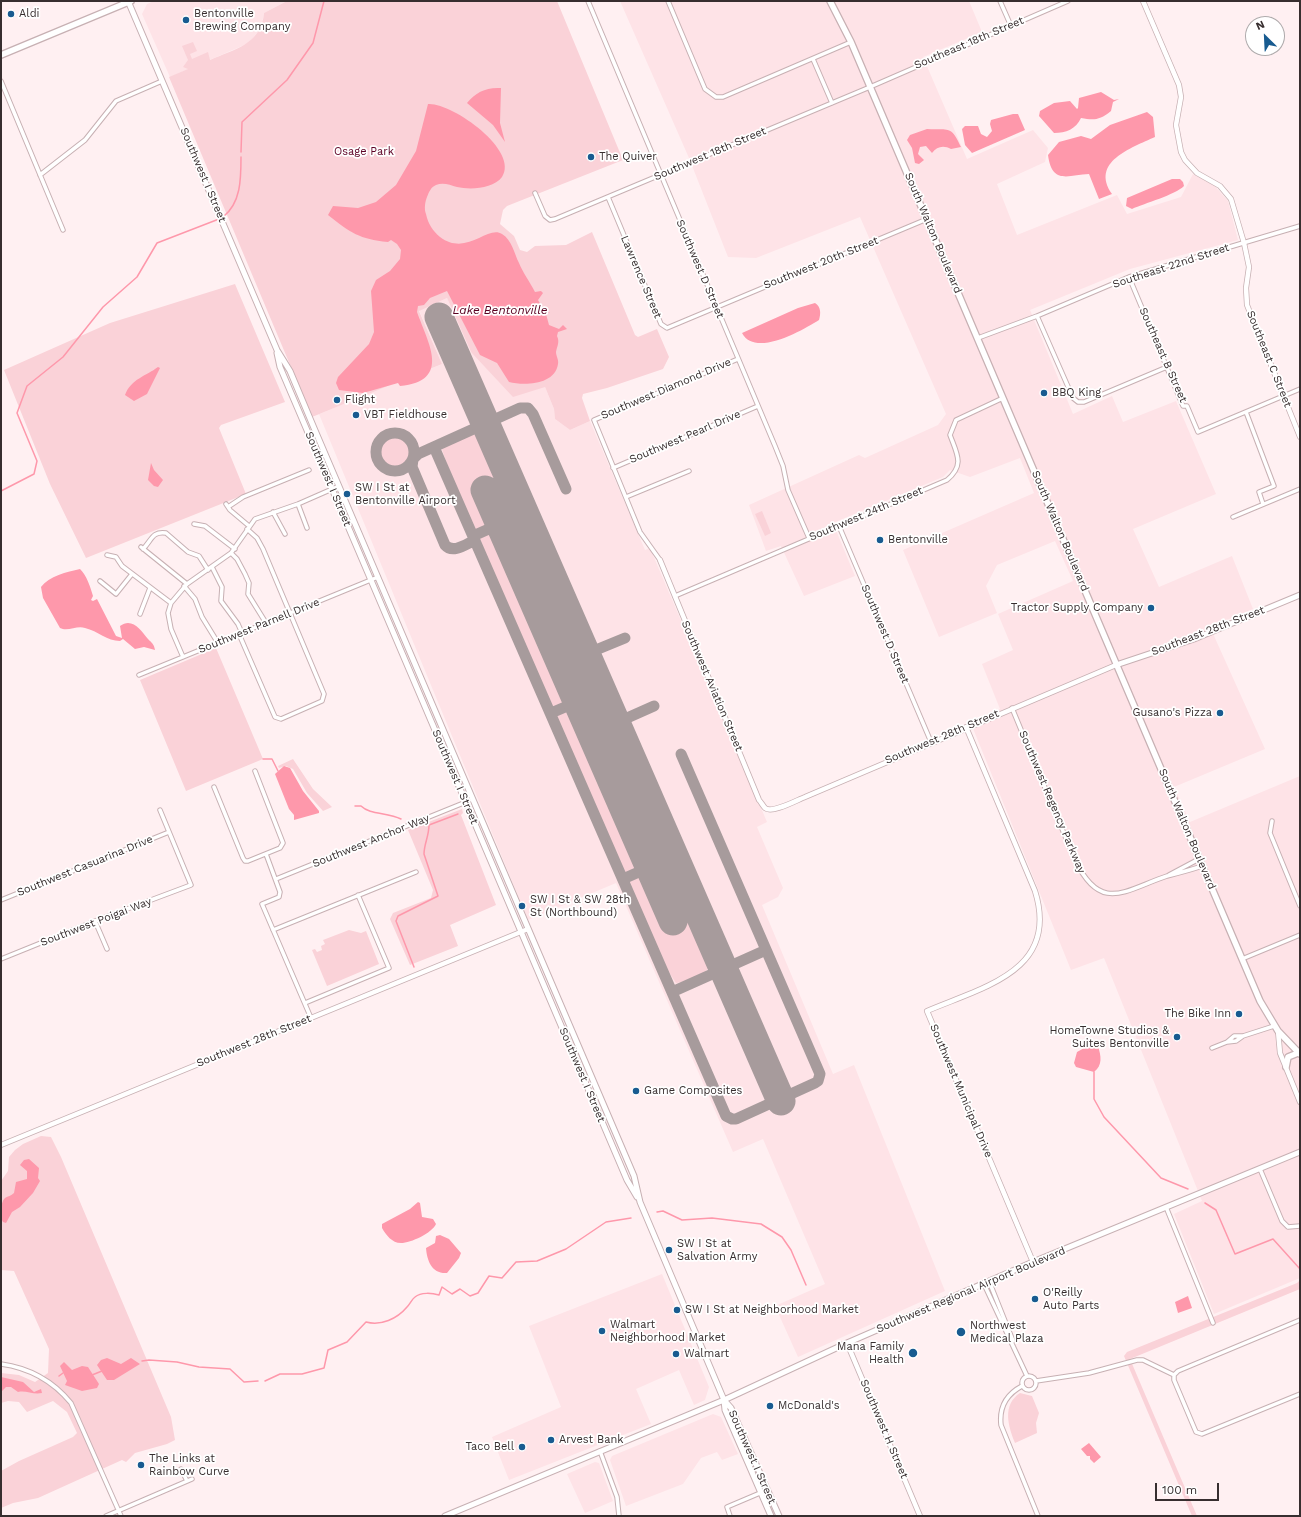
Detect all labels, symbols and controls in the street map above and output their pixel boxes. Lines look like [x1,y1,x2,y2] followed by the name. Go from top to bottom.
[19,7,39,21] place label: Aldi
[194,7,290,33] place label: Bentonville Brewing Company
[6,9,16,19] marker: Aldi
[912,14,1026,72] street label: Southeast 18th Street
[181,15,191,25] marker: Bentonville Brewing Company
[1245,16,1285,56] north arrow
[1254,18,1267,33] text: N
[652,124,768,184] street label: Southwest 18th Street
[177,126,229,224] street label: Southwest I Street
[334,145,394,159] park label: Osage Park
[599,150,657,164] place label: The Quiver
[586,152,596,162] marker: The Quiver
[902,171,964,295] street label: South Walton Boulevard
[673,218,727,320] street label: Southwest D Street
[618,234,664,320] street label: Lawrence Street
[762,234,880,292] street label: Southwest 20th Street
[1111,241,1231,291] street label: Southeast 22nd Street
[452,303,548,317] water label: Lake Bentonville
[1136,305,1190,405] street label: Southeast B Street
[1244,309,1294,409] street label: Southeast C Street
[599,356,733,422] street label: Southwest Diamond Drive
[1052,386,1101,400] place label: BBQ King
[1039,388,1049,398] marker: BBQ King
[345,393,375,407] place label: Flight
[332,395,342,405] marker: Flight
[364,408,447,422] place label: VBT Fieldhouse
[627,408,743,466] street label: Southwest Pearl Drive
[351,410,361,420] marker: VBT Fieldhouse
[302,430,354,528] street label: Southwest I Street
[1029,469,1091,593] street label: South Walton Boulevard
[355,481,456,507] place label: SW I St at Bentonville Airport
[807,484,925,544] street label: Southwest 24th Street
[342,489,352,499] marker: SW I St at Bentonville Airport
[888,533,948,547] place label: Bentonville
[875,535,885,545] marker: Bentonville
[858,583,912,685] street label: Southwest D Street
[196,596,322,656] street label: Southwest Parnell Drive
[1011,601,1143,615] place label: Tractor Supply Company
[1146,603,1156,613] marker: Tractor Supply Company
[1150,603,1266,659] street label: Southeast 28th Street
[678,619,746,753] street label: Southwest Aviation Street
[1132,706,1212,720] place label: Gusano's Pizza
[883,707,1001,767] street label: Southwest 28th Street
[1215,708,1225,718] marker: Gusano's Pizza
[429,728,481,826] street label: Southwest I Street
[1016,729,1088,875] street label: Southwest Regency Parkway
[1156,767,1218,891] street label: South Walton Boulevard
[311,811,431,871] street label: Southwest Anchor Way
[15,833,155,899] street label: Southwest Casuarina Drive
[530,893,630,919] place label: SW I St & SW 28th St (Northbound)
[39,895,153,949] street label: Southwest Poigai Way
[517,901,527,911] marker: SW I St & SW 28th St (Northbound)
[1165,1007,1231,1021] place label: The Bike Inn
[1234,1009,1244,1019] marker: The Bike Inn
[195,1012,313,1070] street label: Southwest 28th Street
[927,1022,995,1160] street label: Southwest Municipal Drive
[1049,1024,1169,1050] place label: HomeTowne Studios & Suites Bentonville
[556,1026,608,1124] street label: Southwest I Street
[1172,1032,1182,1042] marker: HomeTowne Studios & Suites Bentonville
[644,1084,742,1098] place label: Game Composites
[631,1086,641,1096] marker: Game Composites
[677,1237,757,1263] place label: SW I St at Salvation Army
[874,1244,1068,1336] street label: Southwest Regional Airport Boulevard
[664,1245,674,1255] marker: SW I St at Salvation Army
[1043,1286,1099,1312] place label: O'Reilly Auto Parts
[1030,1294,1040,1304] marker: O'Reilly Auto Parts
[685,1303,859,1317] place label: SW I St at Neighborhood Market
[672,1305,682,1315] marker: SW I St at Neighborhood Market
[610,1318,725,1344] place label: Walmart Neighborhood Market
[970,1319,1043,1345] place label: Northwest Medical Plaza
[597,1326,607,1336] marker: Walmart Neighborhood Market
[955,1326,967,1338] marker: Northwest Medical Plaza
[837,1340,904,1366] place label: Mana Family Health
[684,1347,729,1361] place label: Walmart
[907,1347,919,1359] marker: Mana Family Health
[671,1349,681,1359] marker: Walmart
[857,1378,911,1480] street label: Southwest H Street
[778,1399,840,1413] place label: McDonald's
[765,1401,775,1411] marker: McDonald's
[725,1408,779,1506] street label: Southwest I Street
[559,1433,623,1447] place label: Arvest Bank
[546,1435,556,1445] marker: Arvest Bank
[465,1440,514,1454] place label: Taco Bell
[517,1442,527,1452] marker: Taco Bell
[149,1452,229,1478] place label: The Links at Rainbow Curve
[136,1460,146,1470] marker: The Links at Rainbow Curve
[1157,1475,1221,1501] scale bar
[1162,1483,1197,1497] text: 100 m

